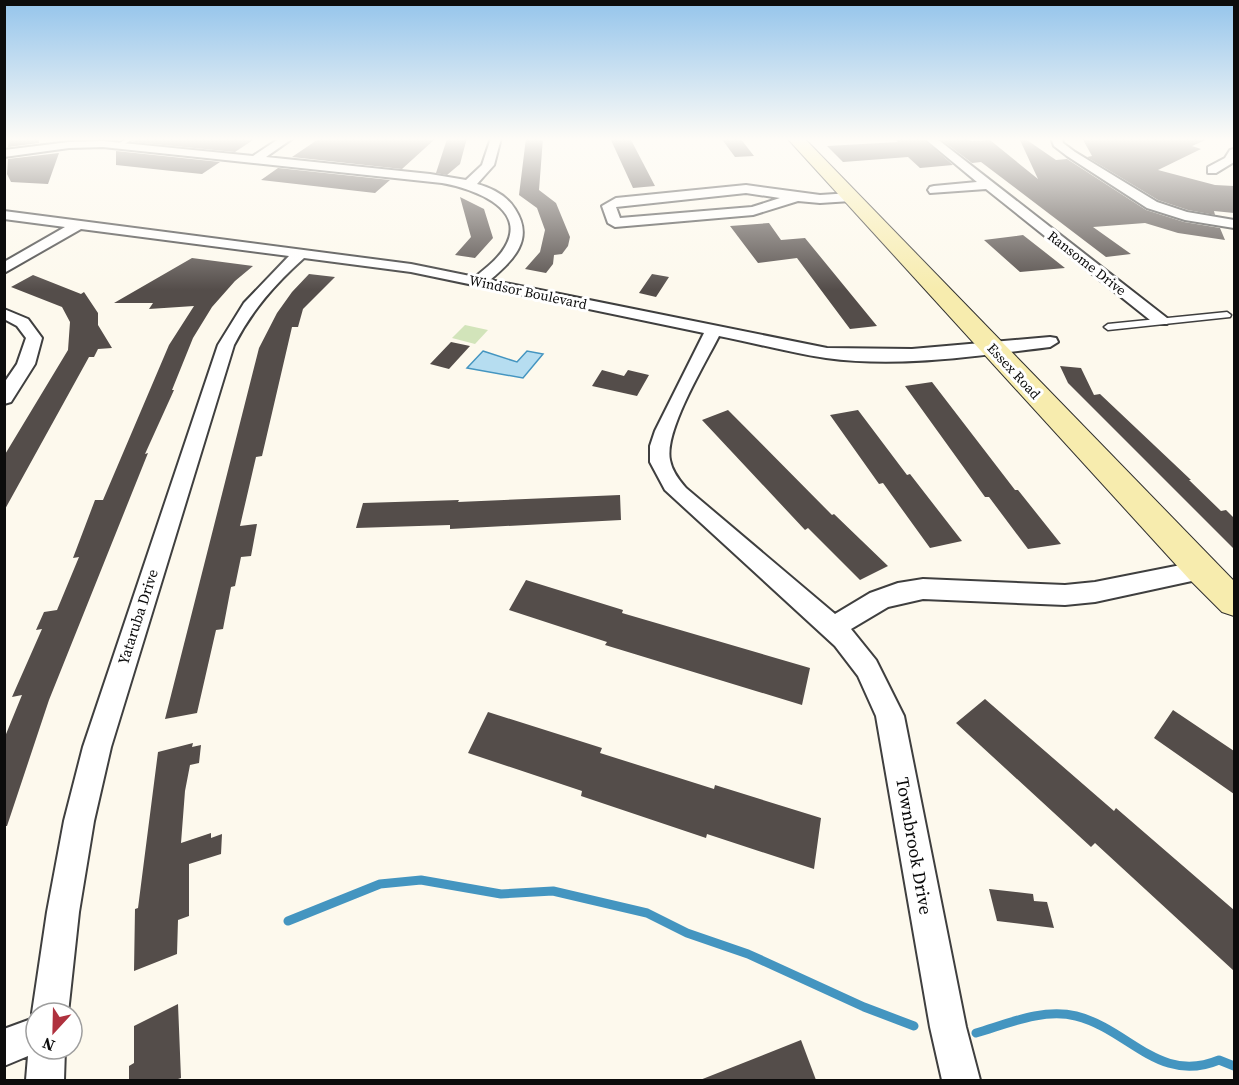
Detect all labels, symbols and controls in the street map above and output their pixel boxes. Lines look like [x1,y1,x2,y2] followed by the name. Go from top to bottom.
[1043,226,1131,300] street label: Ransome Drive
[467,270,589,314] street label: Windsor Boulevard
[983,339,1045,403] street label: Essex Road
[112,566,163,667] street label: Yataruba Drive
[890,775,939,917] street label: Townbrook Drive
[24,1001,84,1061] north arrow
[39,1032,58,1057] text: N

